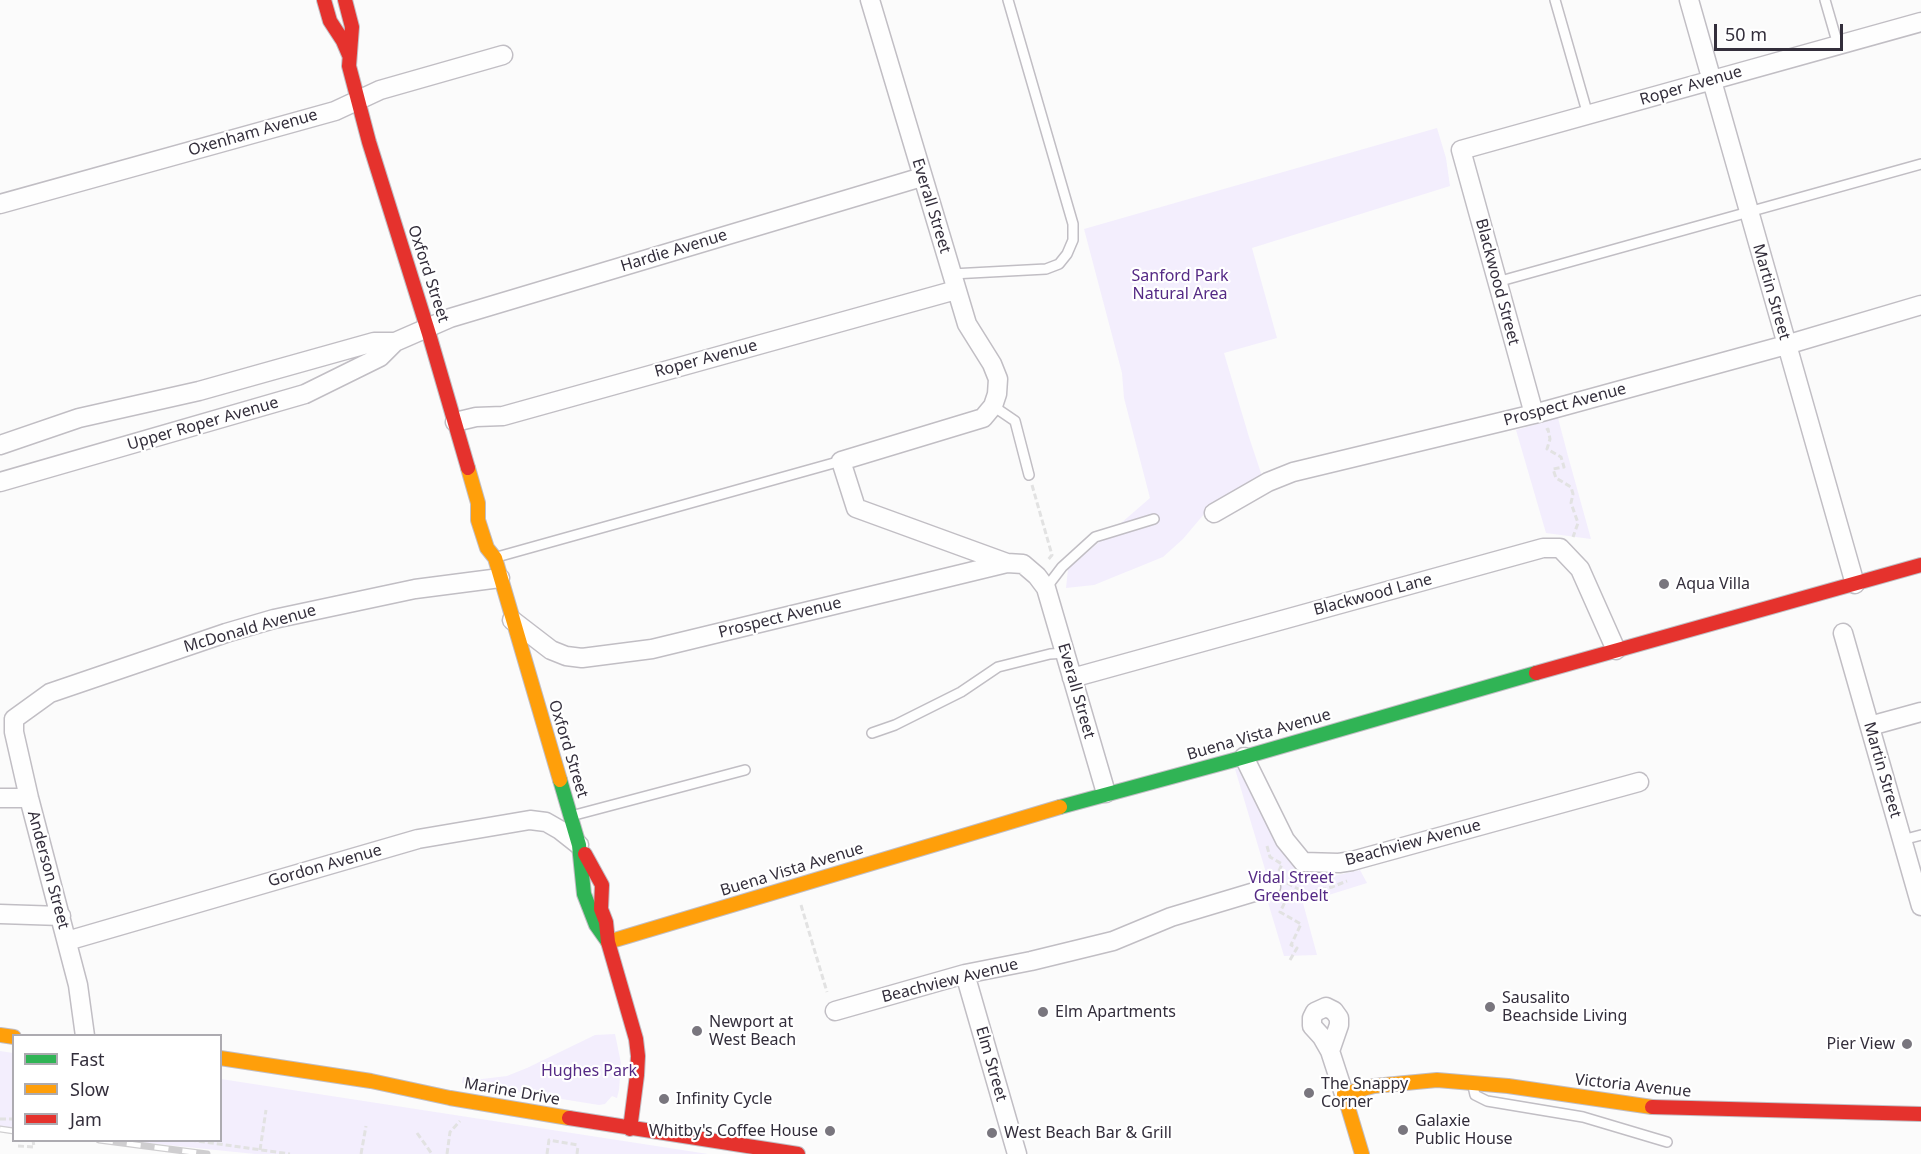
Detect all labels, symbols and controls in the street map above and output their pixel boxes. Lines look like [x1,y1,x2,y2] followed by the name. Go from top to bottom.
[1717,12,1846,50] scale bar
[1725,22,1767,46] text: 50 m
[1638,62,1744,110] street label: Roper Avenue
[186,105,320,161] street label: Oxenham Avenue
[907,156,955,256] street label: Everall Street
[1471,217,1523,347] street label: Blackwood Street
[403,223,453,325] street label: Oxford Street
[618,226,730,276] street label: Hardie Avenue
[1748,242,1794,342] street label: Martin Street
[1132,266,1228,304] park label: Sanford Park Natural Area
[653,336,759,382] street label: Roper Avenue
[1502,379,1628,431] street label: Prospect Avenue
[125,393,281,455] street label: Upper Roper Avenue
[1312,570,1434,620] street label: Blackwood Lane
[1676,574,1750,594] place label: Aqua Villa
[1657,577,1671,591] marker: Aqua Villa
[717,593,843,643] street label: Prospect Avenue
[182,601,318,657] street label: McDonald Avenue
[1053,641,1099,741] street label: Everall Street
[544,698,592,800] street label: Oxford Street
[1185,705,1333,765] street label: Buena Vista Avenue
[1859,720,1905,820] street label: Martin Street
[23,809,73,931] street label: Anderson Street
[1343,816,1483,870] street label: Beachview Avenue
[718,839,866,901] street label: Buena Vista Avenue
[266,841,384,891] street label: Gordon Avenue
[1248,868,1334,906] park label: Vidal Street Greenbelt
[880,955,1020,1007] street label: Beachview Avenue
[1502,988,1627,1026] place label: Sausalito Beachside Living
[1483,1000,1497,1014] marker: Sausalito Beachside Living
[1055,1002,1176,1022] place label: Elm Apartments
[1036,1005,1050,1019] marker: Elm Apartments
[709,1012,796,1050] place label: Newport at West Beach
[690,1024,704,1038] marker: Newport at West Beach
[971,1024,1011,1104] street label: Elm Street
[12,1034,222,1142] legend
[1826,1034,1895,1054] place label: Pier View
[1900,1037,1914,1051] marker: Pier View
[70,1047,105,1071] text: Fast
[541,1061,637,1081] park label: Hughes Park
[1574,1070,1692,1102] street label: Victoria Avenue
[463,1074,561,1110] street label: Marine Drive
[1321,1074,1408,1112] place label: The Snappy Corner
[70,1077,109,1101] text: Slow
[1302,1086,1316,1100] marker: The Snappy Corner
[676,1089,772,1109] place label: Infinity Cycle
[657,1092,671,1106] marker: Infinity Cycle
[70,1107,102,1131] text: Jam
[1415,1111,1513,1149] place label: Galaxie Public House
[649,1121,818,1141] place label: Whitby's Coffee House
[1004,1123,1172,1143] place label: West Beach Bar & Grill
[1396,1123,1410,1137] marker: Galaxie Public House
[823,1124,837,1138] marker: Whitby's Coffee House
[985,1126,999,1140] marker: West Beach Bar & Grill

